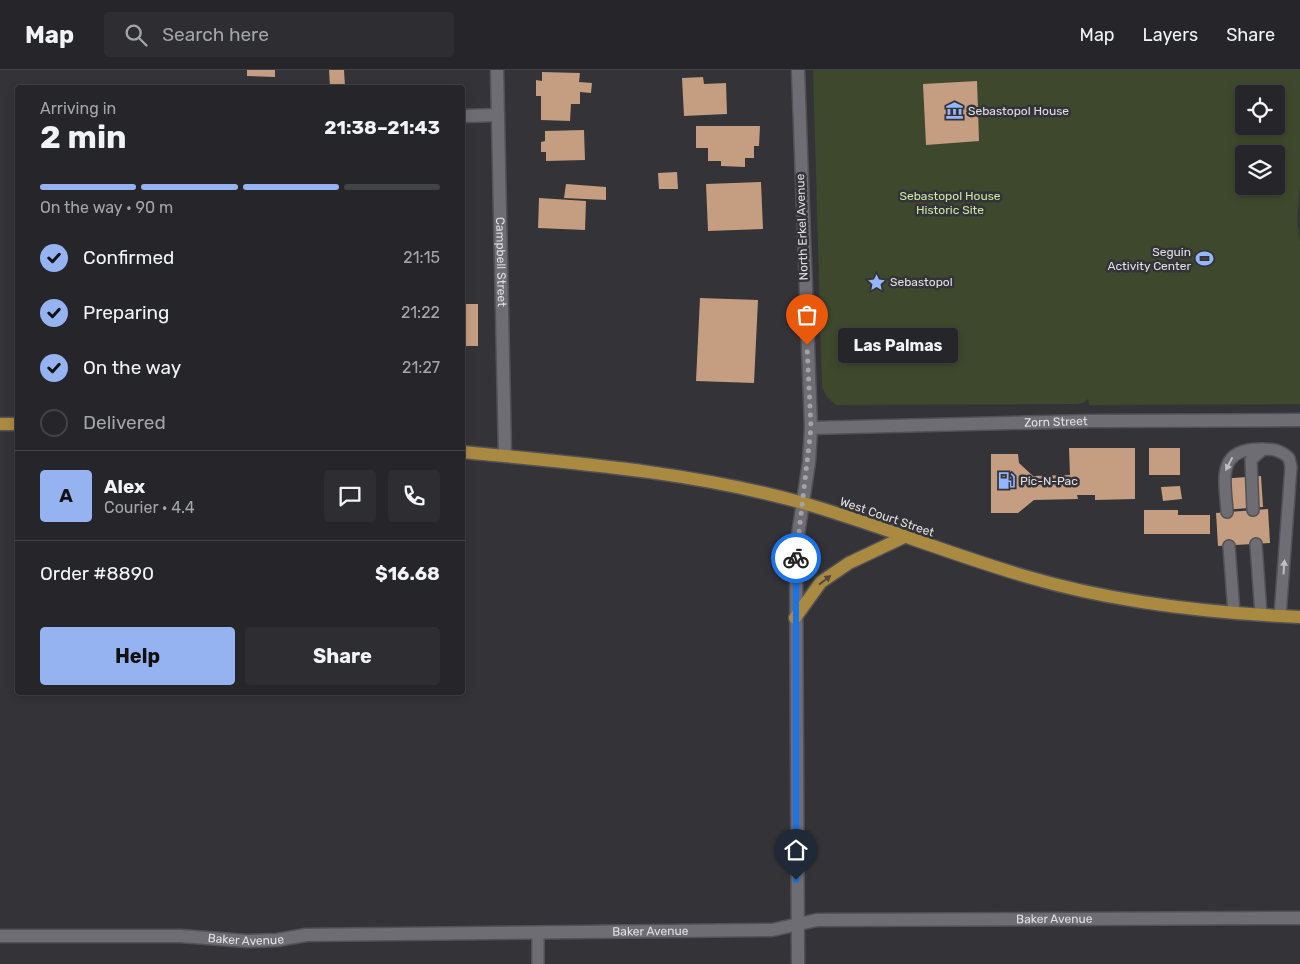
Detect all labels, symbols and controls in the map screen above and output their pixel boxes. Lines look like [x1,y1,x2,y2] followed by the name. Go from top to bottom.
[104,12,454,57] search box
[25,21,74,49] text: Map
[122,21,150,49] icon: search
[162,23,269,46] text: Search here
[1080,24,1115,46] text: Map
[1143,24,1198,46] text: Layers
[1226,24,1275,46] text: Share
[1235,85,1285,195] map controls
[1235,85,1285,135] button: locate
[40,99,116,118] text: Arriving in
[944,101,964,121] museum icon: Sebastopol House
[968,104,1069,118] place label: Sebastopol House
[324,116,440,139] text: 21:38–21:43
[40,118,127,156] text: 2 min
[1235,145,1285,195] button: layers
[793,173,811,281] street label: North Erkel Avenue
[899,189,1001,217] park label: Sebastopol House Historic Site
[40,198,173,217] text: On the way · 90 m
[493,217,509,307] street label: Campbell Street
[40,244,68,272] icon: check
[1107,245,1191,273] place label: Seguin Activity Center
[83,246,174,269] text: Confirmed
[403,248,440,267] text: 21:15
[1195,249,1215,269] sports icon: Seguin Activity Center
[866,272,886,292] place icon: Sebastopol
[890,275,953,289] place label: Sebastopol
[786,294,828,345] pin
[40,299,68,327] icon: check
[83,301,169,324] text: Preparing
[793,301,821,329] icon: bag
[401,303,440,322] text: 21:22
[837,328,957,362] callout: Las Palmas
[854,336,942,355] text: Las Palmas
[40,354,68,382] icon: check
[83,356,181,379] text: On the way
[402,358,440,377] text: 21:27
[83,411,166,434] text: Delivered
[1024,414,1088,430] street label: Zorn Street
[1225,456,1233,471] one-way arrow
[324,470,376,522] button: chat
[388,470,440,522] button: phone
[996,471,1016,491] fuel station icon: Pic-N-Pac
[1020,474,1078,488] place label: Pic-N-Pac
[104,475,145,498] text: Alex
[59,484,73,507] text: A
[838,494,936,540] street label: West Court Street
[104,498,195,517] text: Courier · 4.4
[771,533,821,583] courier
[782,544,810,572] icon: bike
[1280,559,1288,575] one-way arrow
[40,562,154,585] text: Order #8890
[375,562,440,585] text: $16.68
[818,575,832,585] one-way arrow
[40,627,235,685] button: Help
[245,627,440,685] button: Share
[775,829,817,880] pin
[782,836,810,864] icon: home
[1016,912,1093,926] street label: Baker Avenue
[612,924,689,939] street label: Baker Avenue
[207,931,285,948] street label: Baker Avenue

